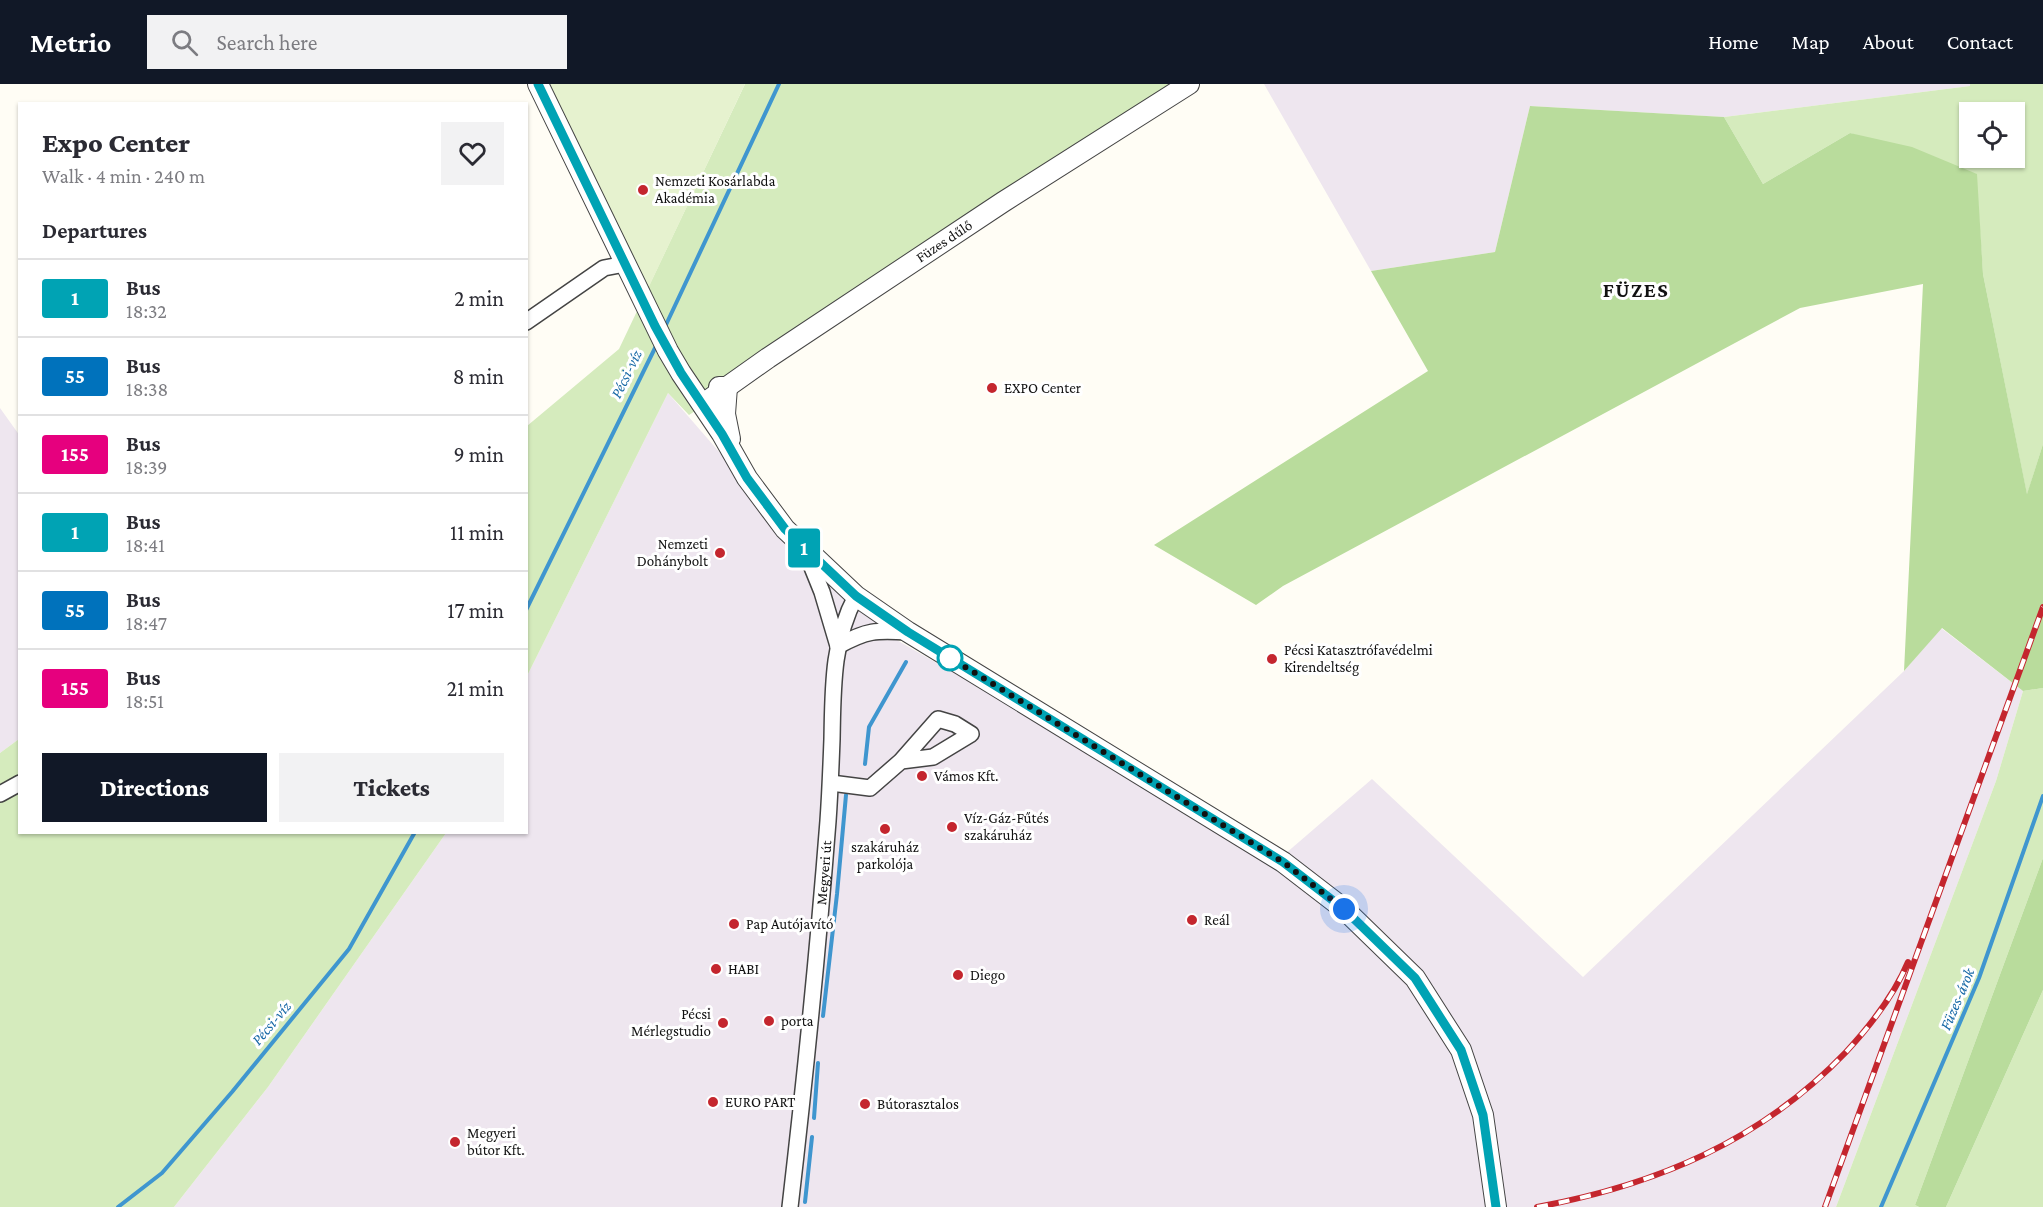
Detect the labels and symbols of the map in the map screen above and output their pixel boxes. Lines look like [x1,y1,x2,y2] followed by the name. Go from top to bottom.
[655,173,775,206] place label: Nemzeti Kosárlabda Akadémia
[636,183,650,197] marker: Nemzeti Kosárlabda Akadémia
[913,217,975,265] street label: Füzes dűlő
[1603,278,1669,302] district label: FÜZES
[607,346,645,401] water label: Pécsi-víz
[1004,380,1082,396] place label: EXPO Center
[985,381,999,395] marker: EXPO Center
[784,528,824,568] line badge: 1
[637,536,709,570] place label: Nemzeti Dohánybolt
[713,546,727,560] marker: Nemzeti Dohánybolt
[1284,642,1433,676] place label: Pécsi Katasztrófavédelmi Kirendeltség
[937,645,963,671] unlabelled marker
[1265,652,1279,666] marker: Pécsi Katasztrófavédelmi Kirendeltség
[934,768,998,784] place label: Vámos Kft.
[915,769,929,783] marker: Vámos Kft.
[964,810,1049,843] place label: Víz-Gáz-Fűtés szakáruház
[945,820,959,834] marker: Víz-Gáz-Fűtés szakáruház
[878,822,892,836] marker: szakáruház parkolója
[813,839,835,906] street label: Megyeri út
[851,839,919,873] place label: szakáruház parkolója
[1329,894,1359,924] your location
[1204,912,1230,928] place label: Reál
[1185,913,1199,927] marker: Reál
[746,916,833,933] place label: Pap Autójavító
[727,917,741,931] marker: Pap Autójavító
[728,961,759,977] place label: HABI
[709,962,723,976] marker: HABI
[1936,965,1978,1032] water label: Füzes-árok
[970,967,1005,984] place label: Diego
[951,968,965,982] marker: Diego
[248,997,295,1048] water label: Pécsi-víz
[631,1006,711,1040] place label: Pécsi Mérlegstudio
[781,1013,814,1030] place label: porta
[762,1014,776,1028] marker: porta
[716,1016,730,1030] marker: Pécsi Mérlegstudio
[725,1094,796,1110] place label: EURO PART
[706,1095,720,1109] marker: EURO PART
[877,1096,959,1112] place label: Bútorasztalos
[858,1097,872,1111] marker: Bútorasztalos
[467,1125,525,1158] place label: Megyeri bútor Kft.
[448,1135,462,1149] marker: Megyeri bútor Kft.

